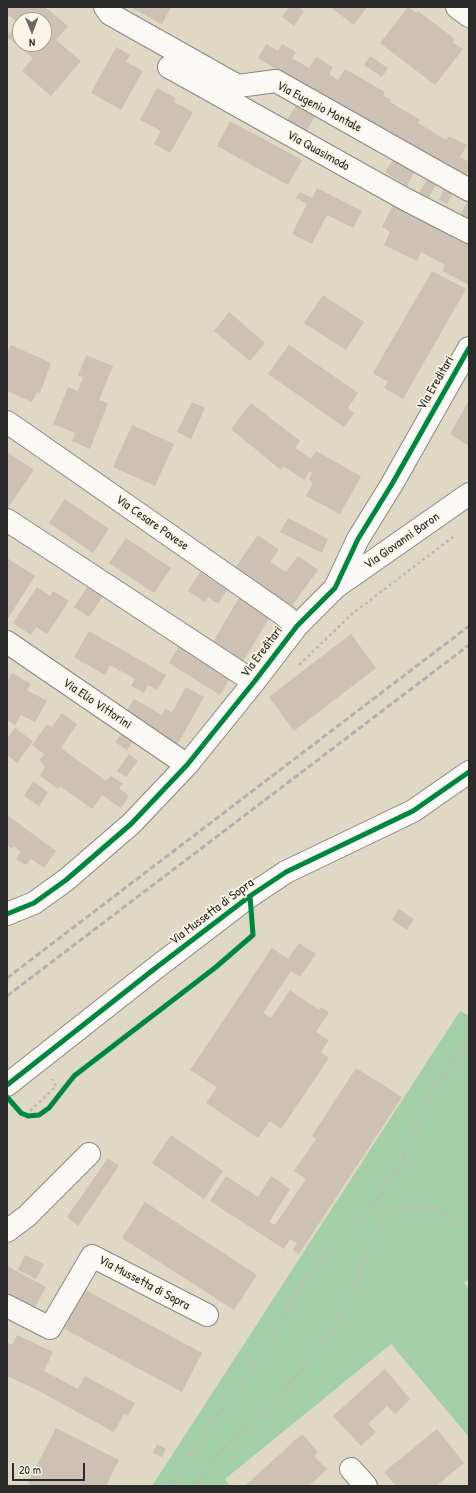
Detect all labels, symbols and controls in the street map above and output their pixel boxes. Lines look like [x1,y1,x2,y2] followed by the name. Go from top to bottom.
[12,12,52,52] north arrow
[29,36,35,50] text: N
[274,78,364,136] street label: Via Eugenio Montale
[284,127,352,175] street label: Via Quasimodo
[414,353,458,413] street label: Via Ereditari
[112,492,192,554] street label: Via Cesare Pavese
[361,509,443,573] street label: Via Giovanni Baron
[238,623,286,681] street label: Via Ereditari
[60,675,134,733] street label: Via Elio Vittorini
[167,875,257,949] street label: Via Mussetta di Sopra
[96,1252,192,1314] street label: Via Mussetta di Sopra
[14,1455,87,1481] scale bar
[19,1461,41,1478] text: 20 m

